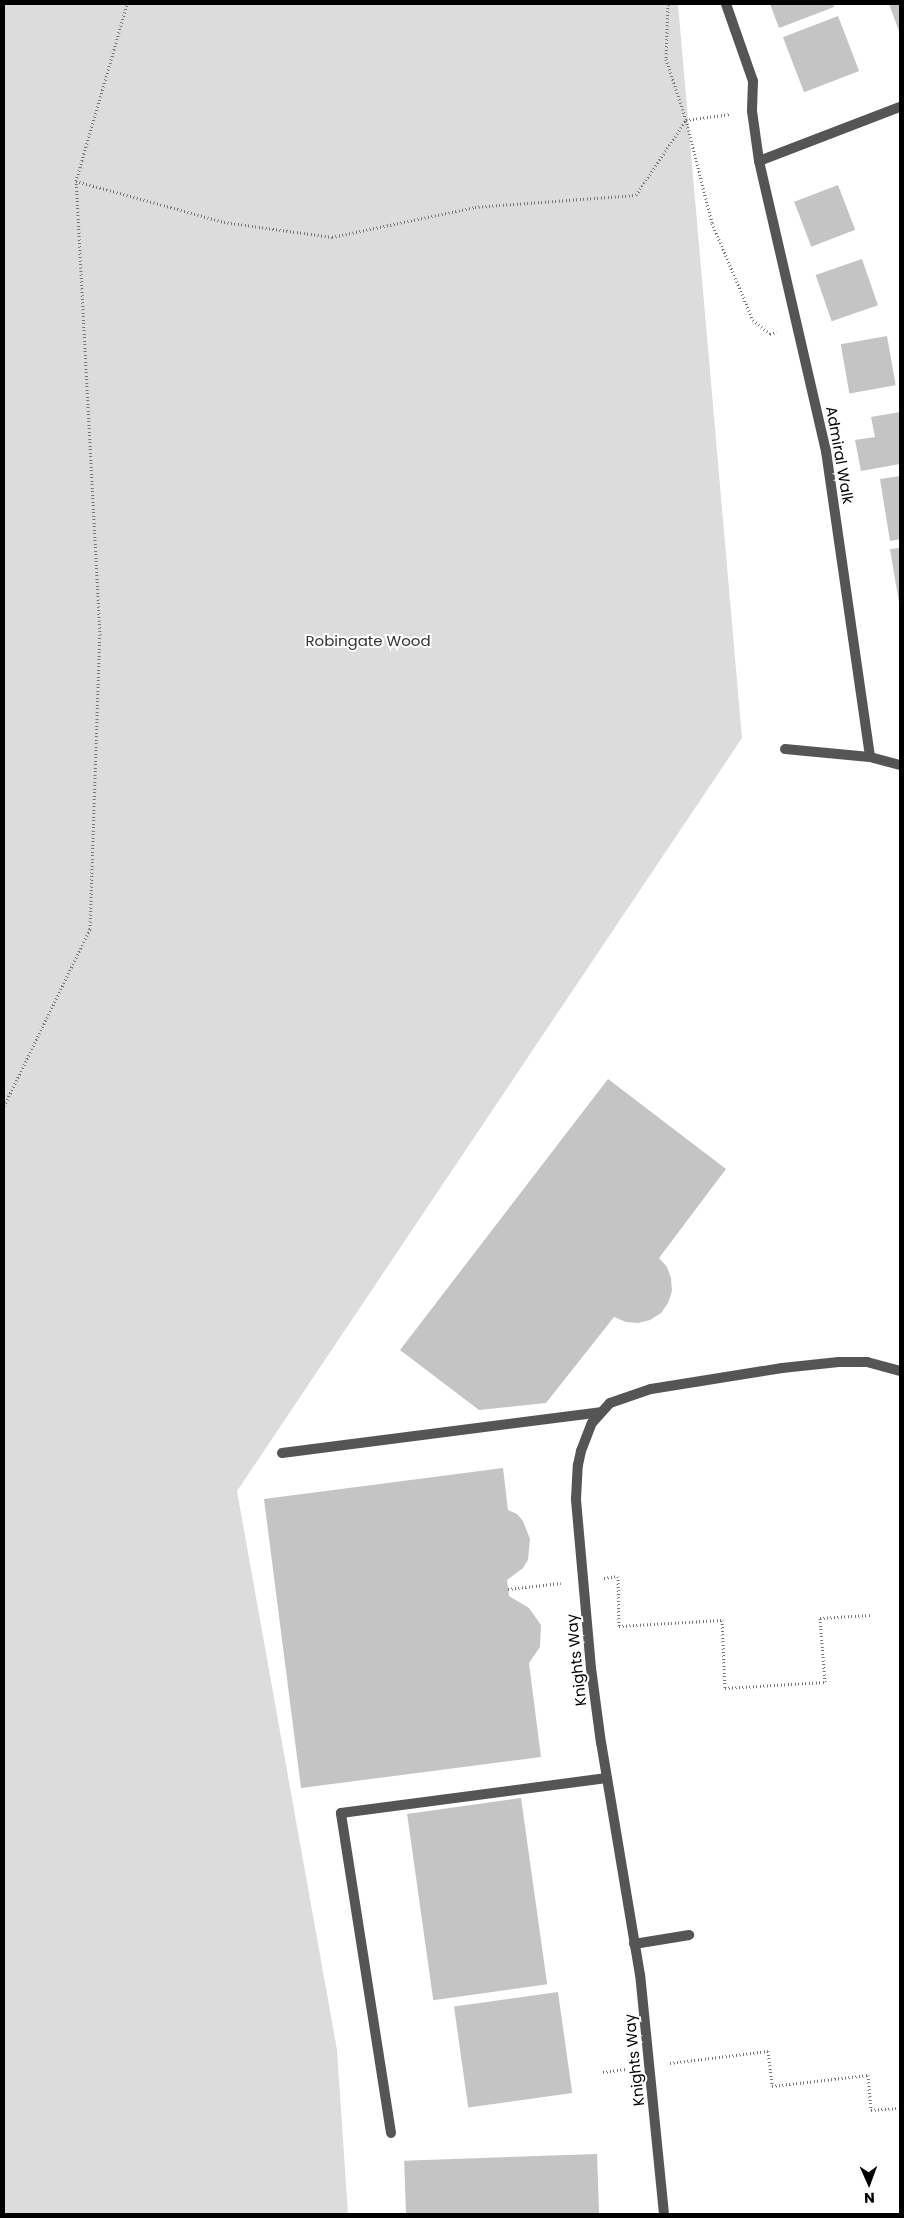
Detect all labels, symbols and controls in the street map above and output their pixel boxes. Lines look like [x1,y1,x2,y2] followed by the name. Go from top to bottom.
[823,405,857,505] street label: Admiral Walk
[305,632,431,650] park label: Robingate Wood
[562,1613,590,1707] street label: Knights Way
[620,2013,648,2107] street label: Knights Way
[844,2158,894,2208] north arrow
[864,2188,875,2208] text: N

